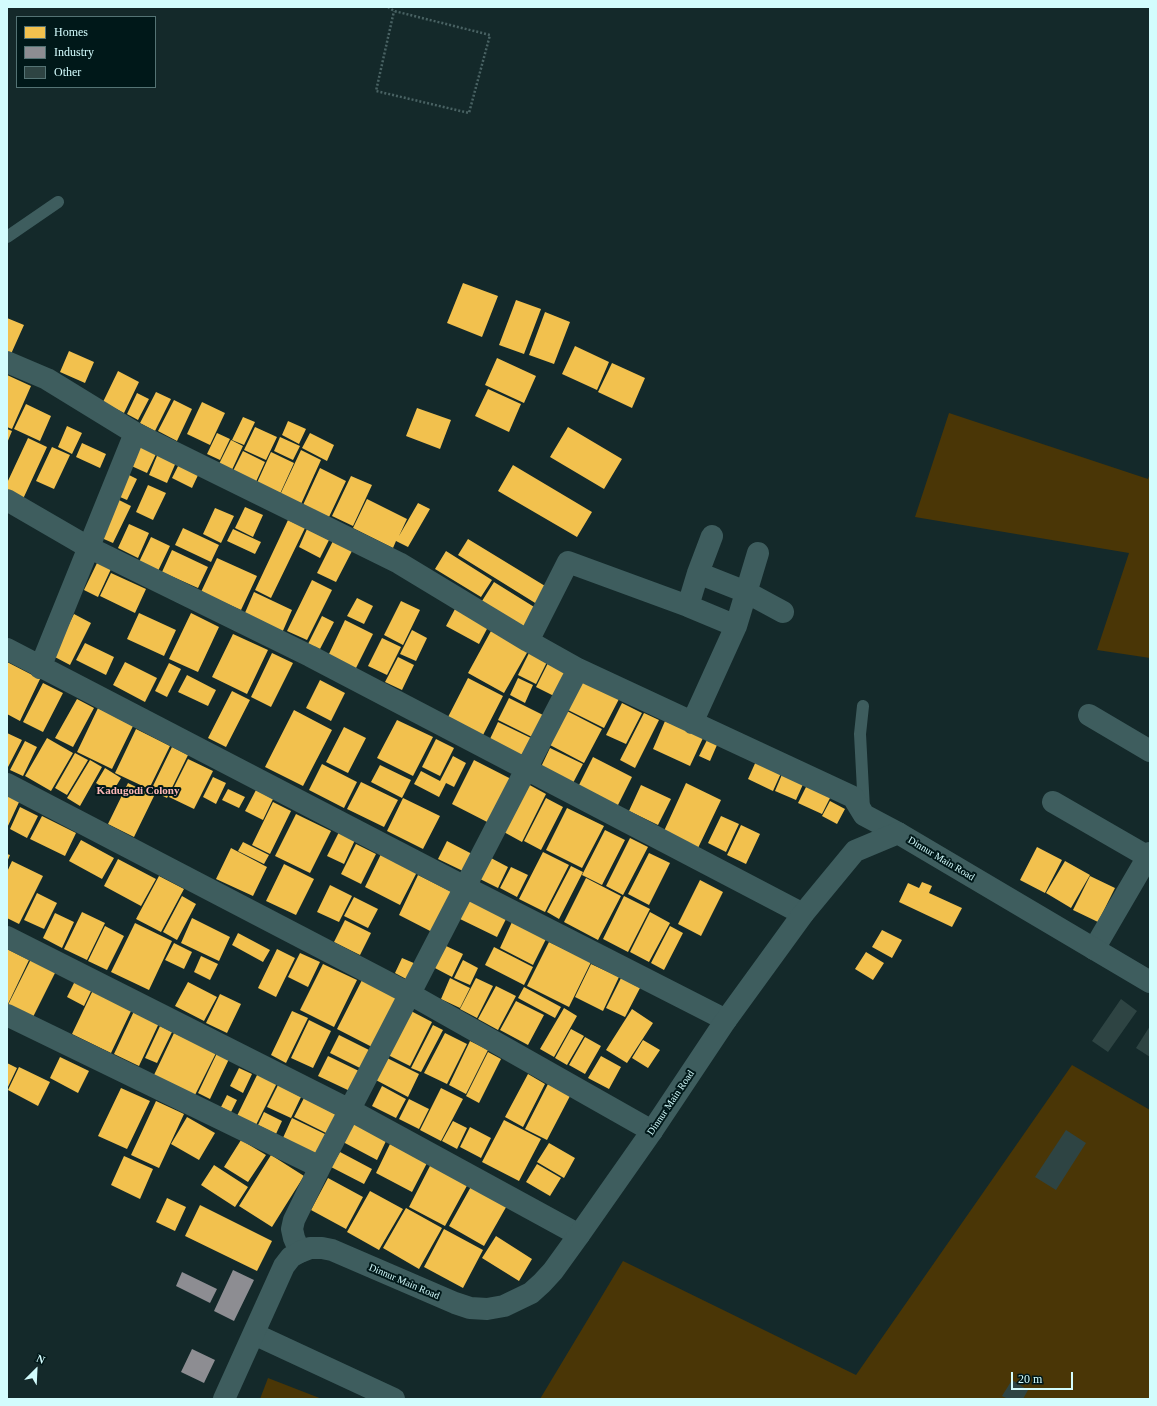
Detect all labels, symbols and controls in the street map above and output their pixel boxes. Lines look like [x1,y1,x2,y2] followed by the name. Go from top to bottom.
[16,16,156,88] legend
[54,25,88,39] text: Homes
[54,45,94,59] text: Industry
[54,65,81,79] text: Other
[97,784,179,798] district label: Kadugodi Colony
[906,834,976,884] street label: Dinnur Main Road
[645,1068,697,1138] street label: Dinnur Main Road
[367,1262,441,1302] street label: Dinnur Main Road
[16,1350,56,1390] north arrow
[35,1352,47,1366] text: N
[1013,1364,1075,1390] scale bar
[1018,1372,1042,1386] text: 20 m

